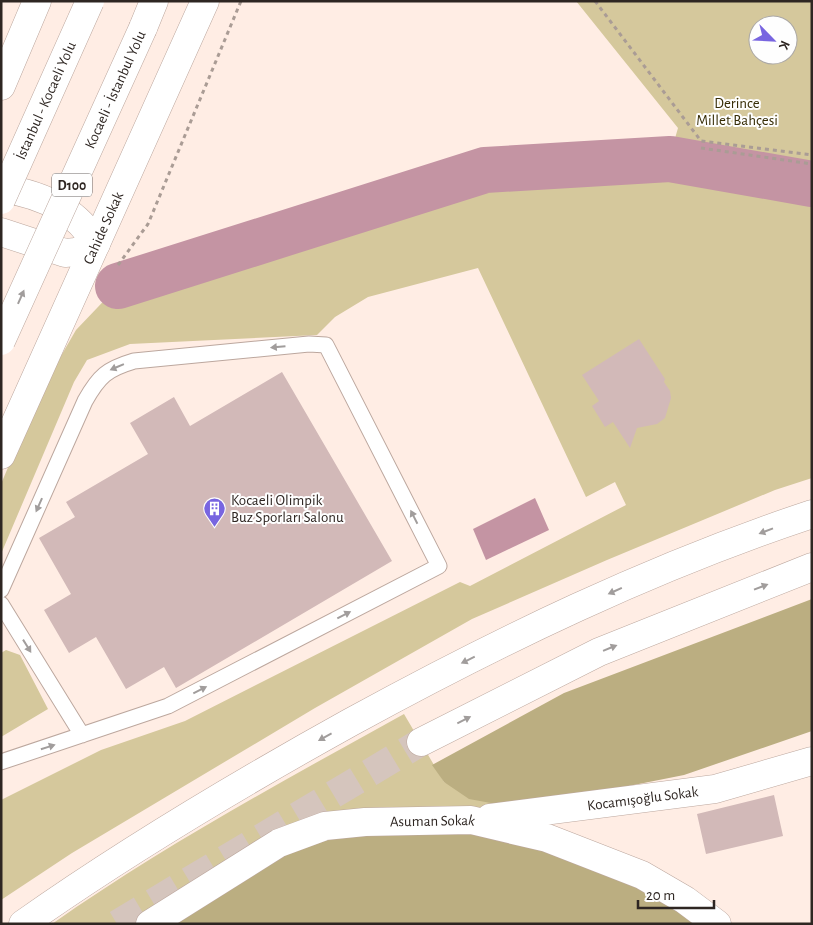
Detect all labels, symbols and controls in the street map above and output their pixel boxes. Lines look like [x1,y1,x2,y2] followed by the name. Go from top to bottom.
[748,15,798,65] north arrow
[82,28,149,151] street label: Kocaeli - İstanbul Yolu
[776,38,792,52] text: K
[11,39,79,162] street label: İstanbul - Kocaeli Yolu
[696,96,778,128] park label: Derince Millet Bahçesi
[52,174,92,196] road number: D100
[81,189,126,267] street label: Cahide Sokak
[18,290,26,304] one-way arrow
[270,343,286,351] one-way arrow
[109,363,124,371] one-way arrow
[231,493,344,525] place label: Kocaeli Olimpik Buz Sporları Salonu
[203,497,227,528] building icon: Kocaeli Olimpik Buz Sporları Salonu
[34,498,42,512] one-way arrow
[410,510,418,524] one-way arrow
[758,527,773,535] one-way arrow
[753,583,768,590] one-way arrow
[608,588,622,596] one-way arrow
[337,611,351,619] one-way arrow
[22,639,32,652] one-way arrow
[603,643,617,651] one-way arrow
[461,656,475,664] one-way arrow
[192,686,207,694] one-way arrow
[457,716,471,724] one-way arrow
[318,733,332,741] one-way arrow
[40,742,55,750] one-way arrow
[586,784,699,813] street label: Kocamışoğlu Sokak
[390,813,477,830] street label: Asuman Sokak
[638,878,714,910] scale bar
[646,888,675,903] text: 20 m

